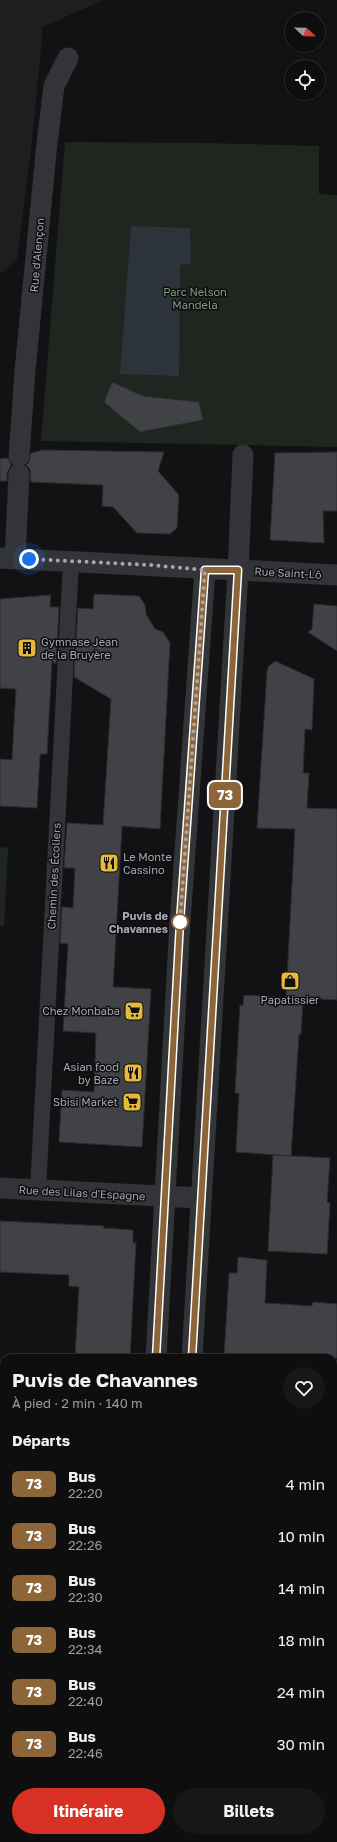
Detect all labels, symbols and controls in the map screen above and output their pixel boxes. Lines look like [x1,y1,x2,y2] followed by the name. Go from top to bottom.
[285,12,325,52] north arrow
[285,12,325,100] map controls
[285,60,325,100] button: locate
[27,217,46,293] street label: Rue d'Alençon
[163,285,227,311] park label: Parc Nelson Mandela
[19,549,39,569] your location
[254,564,322,581] street label: Rue Saint-Lô
[41,635,118,661] place label: Gymnase Jean de la Bruyère
[16,637,38,659] building icon: Gymnase Jean de la Bruyère
[207,782,243,808] line badge: 73
[217,786,233,803] text: 73
[44,822,63,930] street label: Chemin des Écoliers
[123,850,172,876] place label: Le Monte Cassino
[98,852,120,874] restaurant icon: Le Monte Cassino
[109,909,169,935] place label: Puvis de Chavannes
[171,913,189,931] marker: Puvis de Chavannes
[279,970,301,992] shop icon: Papatissier
[261,993,320,1006] place label: Papatissier
[123,1000,145,1022] supermarket icon: Chez Monbaba
[42,1004,120,1017] place label: Chez Monbaba
[63,1060,119,1086] place label: Asian food by Baze
[122,1062,144,1084] restaurant icon: Asian food by Baze
[121,1091,143,1113] supermarket icon: Sbisi Market
[53,1095,118,1108] place label: Sbisi Market
[18,1183,146,1202] street label: Rue des Lilas d'Espagne
[283,1367,325,1409] button: heart
[12,1368,198,1391] text: Puvis de Chavannes
[12,1395,143,1411] text: À pied · 2 min · 140 m
[12,1431,70,1449] text: Départs
[68,1467,96,1485] text: Bus
[26,1475,42,1492] text: 73
[286,1475,325,1493] text: 4 min
[68,1485,103,1501] text: 22:20
[68,1519,96,1537] text: Bus
[26,1527,42,1544] text: 73
[278,1527,325,1545] text: 10 min
[68,1537,102,1553] text: 22:26
[68,1571,96,1589] text: Bus
[26,1579,42,1596] text: 73
[278,1579,325,1597] text: 14 min
[68,1589,103,1605] text: 22:30
[68,1623,96,1641] text: Bus
[26,1631,42,1648] text: 73
[278,1631,325,1649] text: 18 min
[68,1641,103,1657] text: 22:34
[68,1675,96,1693] text: Bus
[26,1683,42,1700] text: 73
[277,1683,325,1701] text: 24 min
[68,1693,103,1709] text: 22:40
[68,1727,96,1745] text: Bus
[26,1735,42,1752] text: 73
[277,1735,325,1753] text: 30 min
[68,1745,103,1761] text: 22:46
[12,1788,165,1834] button: Itinéraire
[173,1788,325,1834] button: Billets

